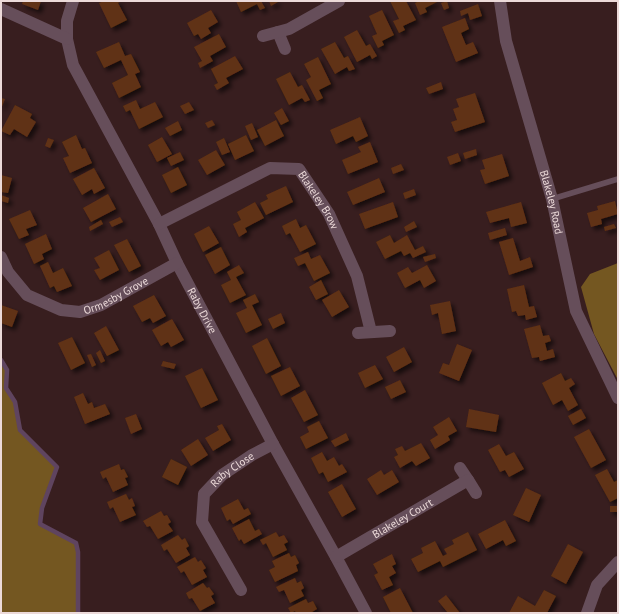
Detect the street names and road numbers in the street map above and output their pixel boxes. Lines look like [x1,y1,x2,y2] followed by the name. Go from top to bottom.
[295,168,342,231] street label: Blakeley Brow
[537,169,566,235] street label: Blakeley Road
[81,273,151,317] street label: Ormesby Grove
[184,285,220,336] street label: Raby Drive
[207,448,257,490] street label: Raby Close
[370,495,435,541] street label: Blakeley Court

